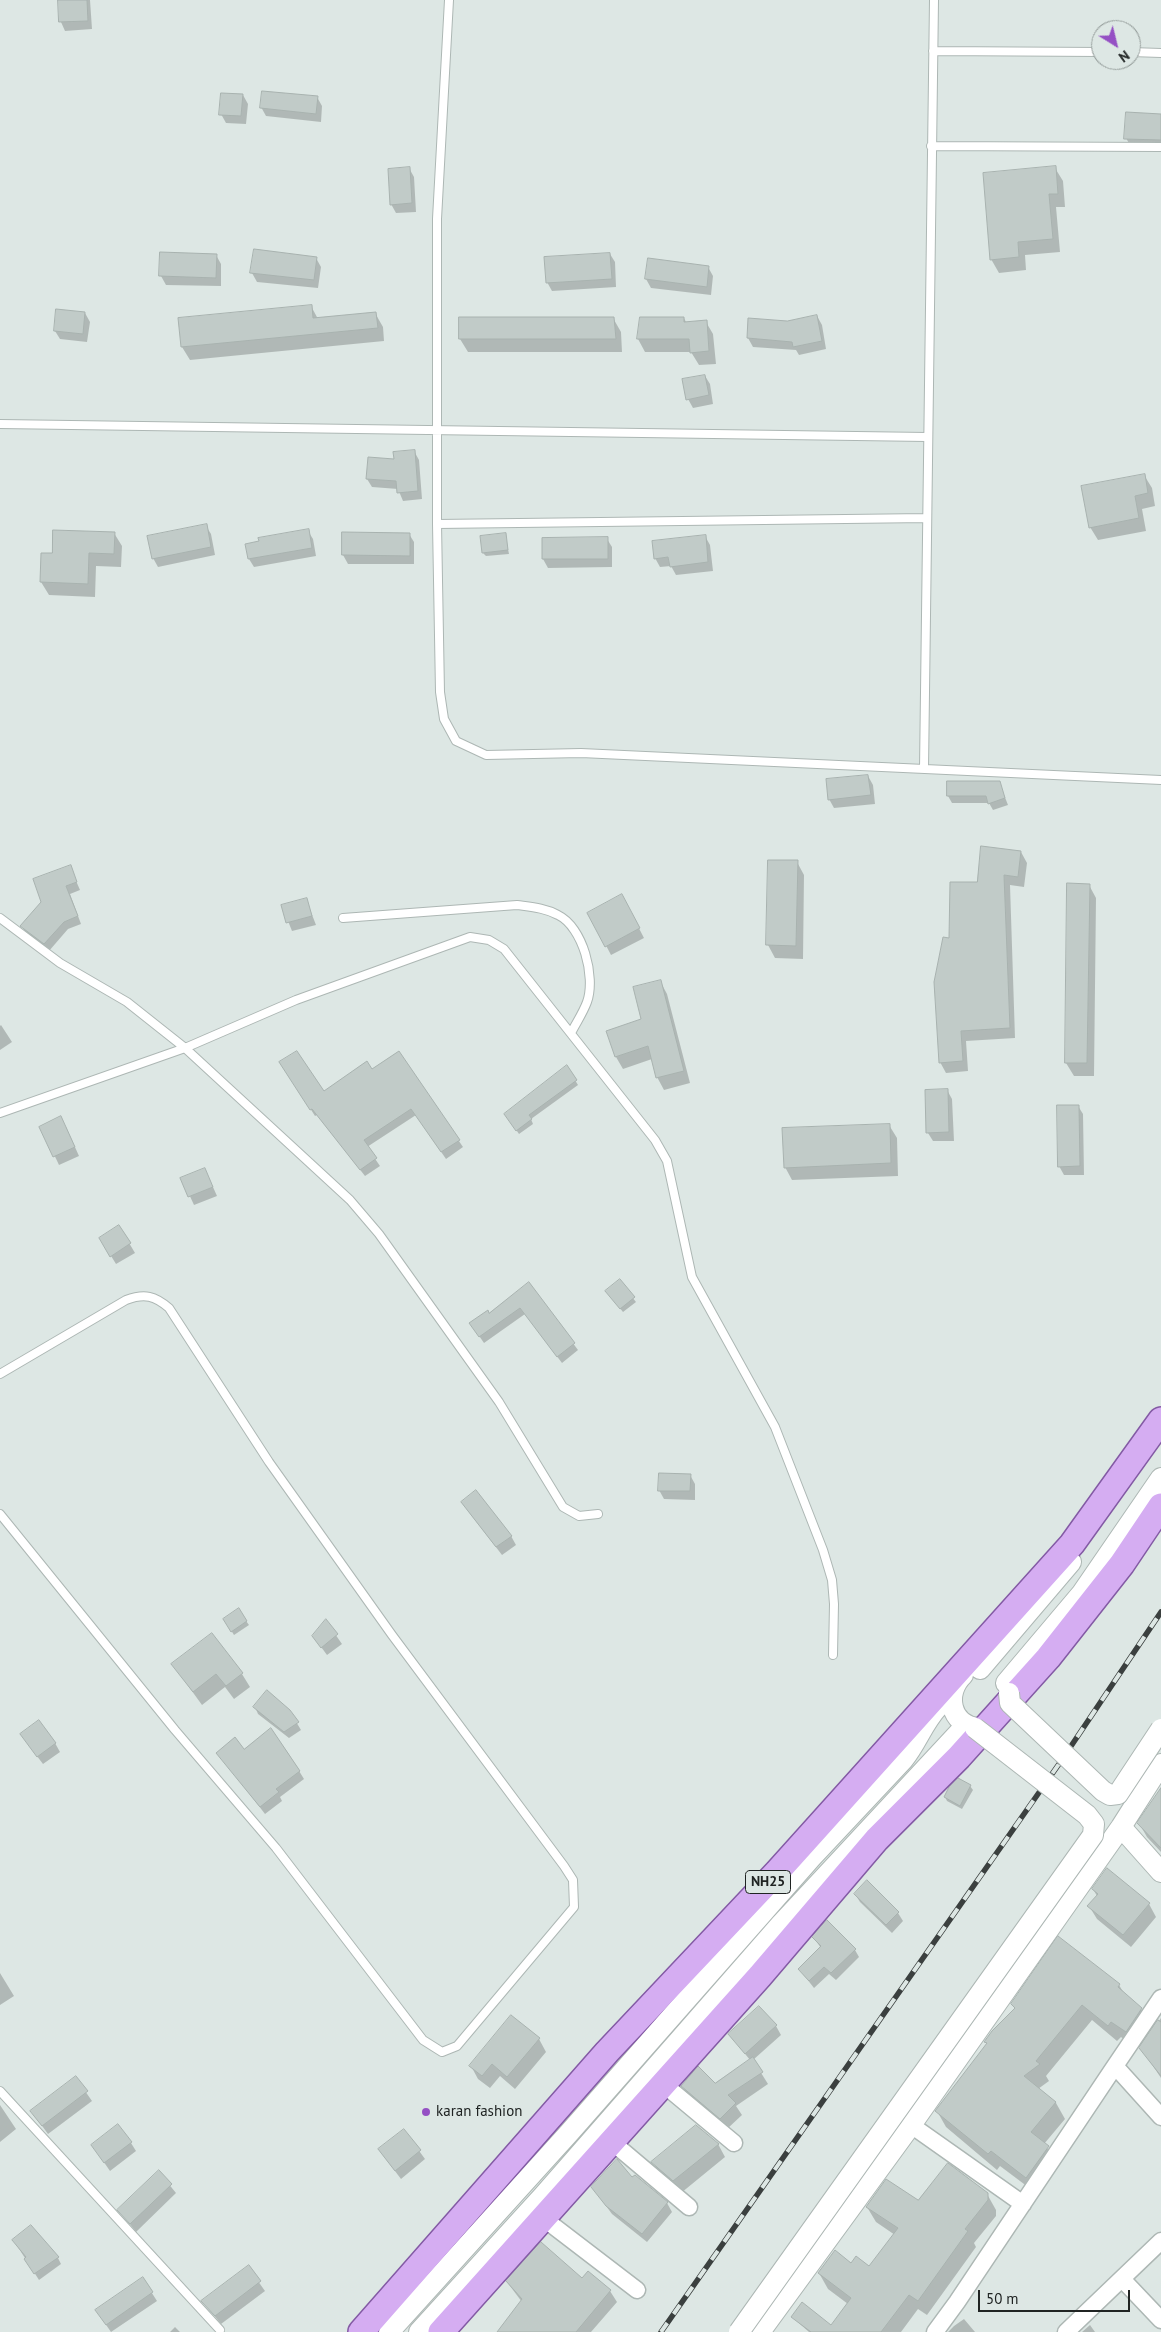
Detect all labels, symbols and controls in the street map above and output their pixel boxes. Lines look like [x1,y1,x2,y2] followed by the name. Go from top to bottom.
[1091,20,1141,70] north arrow
[1115,46,1133,66] text: N
[746,1870,790,1894] road number: NH25
[436,2103,522,2121] place label: karan fashion
[420,2106,432,2118] marker: karan fashion
[981,2280,1134,2312] scale bar
[986,2289,1019,2308] text: 50 m

